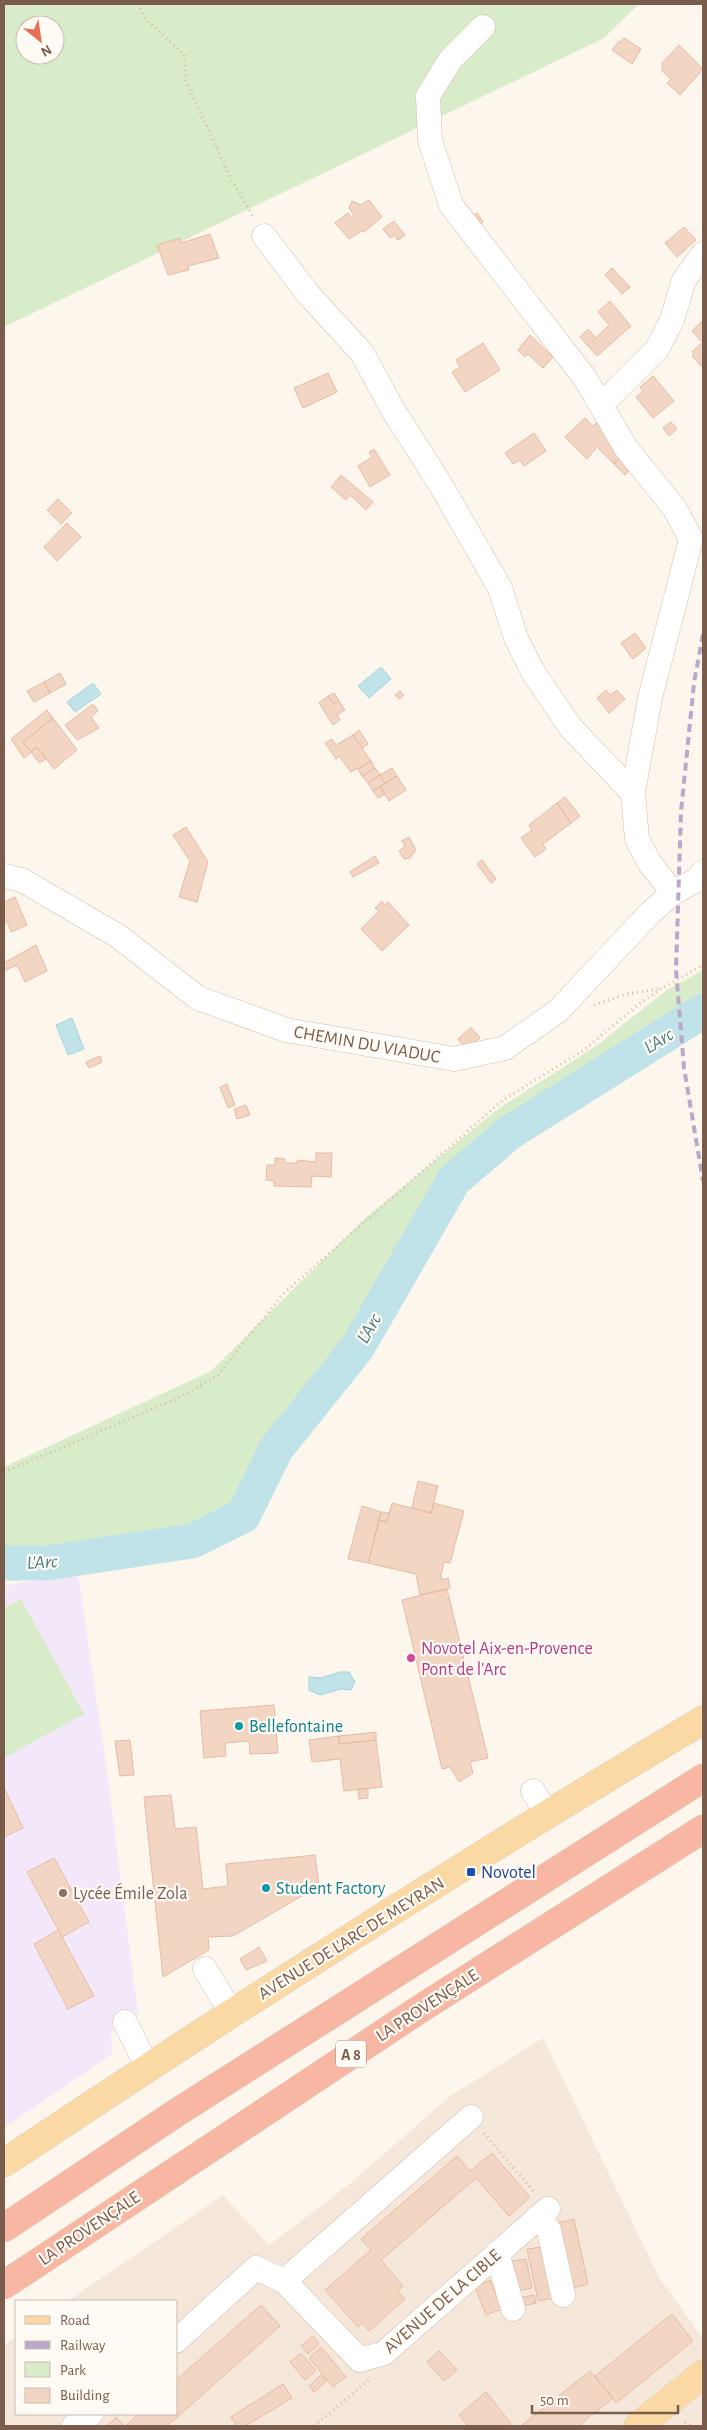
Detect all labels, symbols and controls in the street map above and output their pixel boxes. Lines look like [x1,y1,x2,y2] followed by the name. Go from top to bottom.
[15,15,65,65] north arrow
[38,42,54,59] text: N
[292,1023,441,1067] street label: CHEMIN DU VIADUC
[641,1025,677,1057] water label: L'Arc
[353,1310,385,1347] water label: L'Arc
[26,1552,58,1573] water label: L'Arc
[421,1640,593,1679] place label: Novotel Aix-en-Provence Pont de l'Arc
[405,1652,417,1664] marker: Novotel Aix-en-Provence Pont de l'Arc
[249,1718,343,1736] place label: Bellefontaine
[233,1720,245,1732] marker: Bellefontaine
[481,1864,536,1882] place label: Novotel
[465,1866,477,1878] marker: Novotel
[255,1874,448,2004] street label: AVENUE DE L'ARC DE MEYRAN
[276,1880,386,1898] place label: Student Factory
[73,1882,188,1903] place label: Lycée Émile Zola
[260,1882,272,1894] marker: Student Factory
[57,1887,69,1899] marker: Lycée Émile Zola
[373,1966,482,2045] street label: LA PROVENÇALE
[336,2040,366,2068] road number: A 8
[36,2188,144,2269] street label: LA PROVENÇALE
[381,2246,505,2357] street label: AVENUE DE LA CIBLE
[15,2300,178,2415] legend
[60,2313,90,2328] text: Road
[60,2338,106,2353] text: Railway
[60,2363,86,2378] text: Park
[532,2382,678,2414] scale bar
[60,2388,110,2403] text: Building
[540,2393,569,2408] text: 50 m

